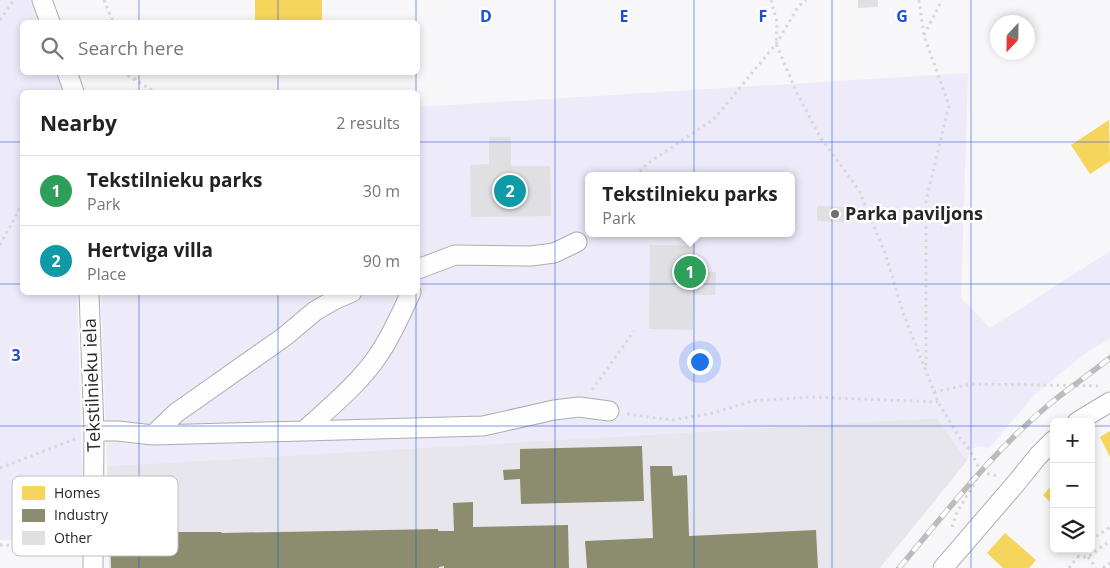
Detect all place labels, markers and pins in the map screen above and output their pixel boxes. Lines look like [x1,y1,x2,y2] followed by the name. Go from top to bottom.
[494,172,526,210] pin: 2
[845,201,983,225] place label: Parka paviljons
[829,208,841,220] marker: Parka paviljons
[674,253,706,291] pin: 1

